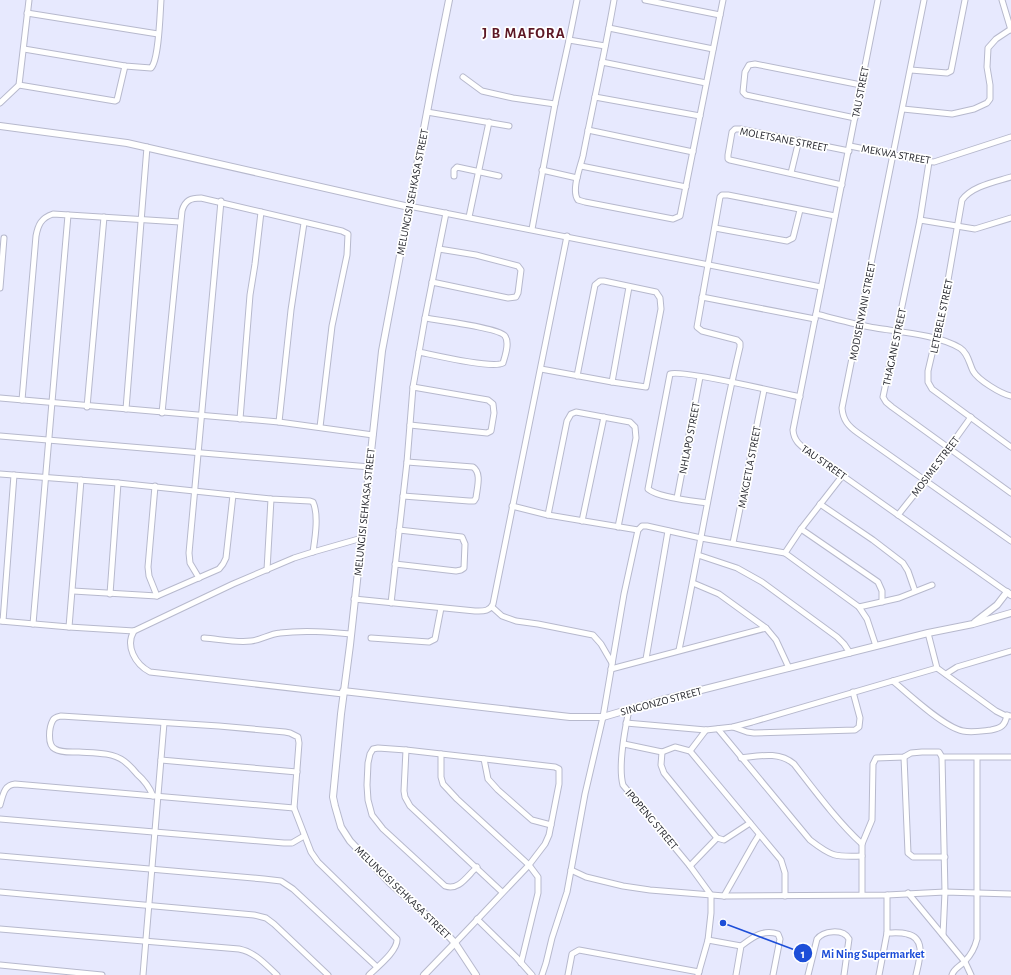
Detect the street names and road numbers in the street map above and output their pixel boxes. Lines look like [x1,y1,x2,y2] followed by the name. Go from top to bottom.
[850,65,871,119] street label: TAU STREET
[739,126,829,154] street label: MOLETSANE STREET
[395,127,430,256] street label: MELUNGISI SEHKASA STREET
[860,143,932,166] street label: MEKWA STREET
[848,260,878,361] street label: MODISENYANI STREET
[928,277,955,354] street label: LETEBELE STREET
[881,307,908,387] street label: THAGANE STREET
[677,401,702,475] street label: NHLAPO STREET
[736,425,763,509] street label: MAKGETLA STREET
[909,434,962,498] street label: MOSIME STREET
[799,443,849,482] street label: TAU STREET
[352,447,377,577] street label: MELUNGISI SEHKASA STREET
[619,685,704,718] street label: SINGONZO STREET
[623,787,680,852] street label: IPOPENG STREET
[353,844,453,941] street label: MELUNGISI SEHKASA STREET

